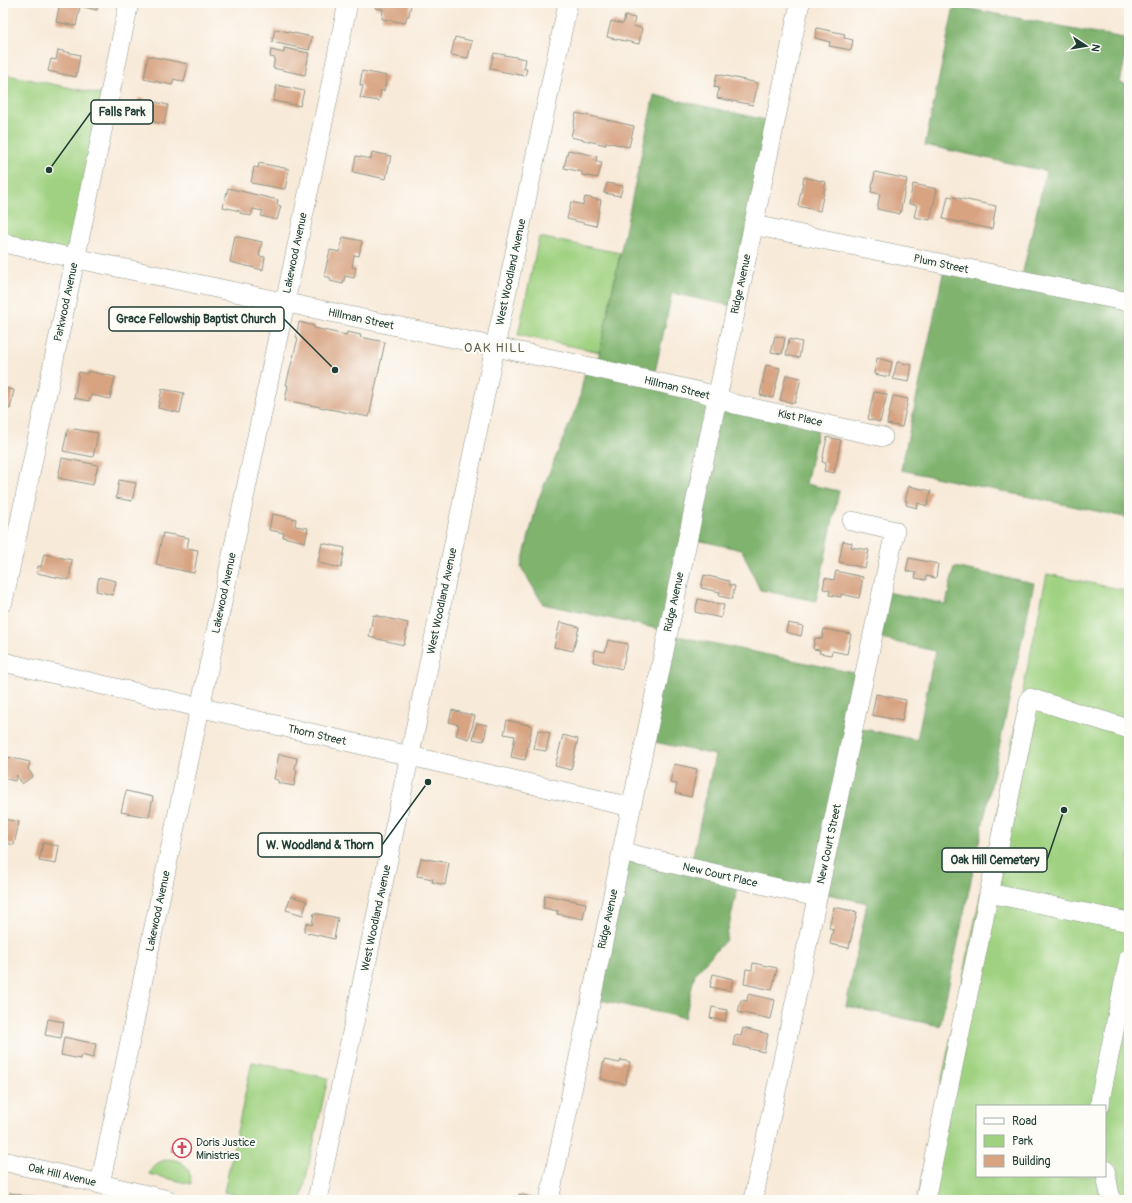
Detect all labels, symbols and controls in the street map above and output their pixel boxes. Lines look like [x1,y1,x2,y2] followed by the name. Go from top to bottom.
[1066,26,1106,66] north arrow
[1088,43,1102,54] text: N
[91,100,153,124] callout: Falls Park
[99,105,146,120] text: Falls Park
[280,211,310,295] street label: Lakewood Avenue
[493,217,529,326] street label: West Woodland Avenue
[728,252,754,315] street label: Ridge Avenue
[912,252,970,276] street label: Plum Street
[51,261,81,343] street label: Parkwood Avenue
[327,306,396,332] street label: Hillman Street
[109,307,284,331] callout: Grace Fellowship Baptist Church
[116,312,276,327] text: Grace Fellowship Baptist Church
[464,340,526,356] district label: OAK HILL
[643,374,712,403] street label: Hillman Street
[777,407,824,429] street label: Kist Place
[424,546,460,655] street label: West Woodland Avenue
[209,551,239,635] street label: Lakewood Avenue
[661,570,687,633] street label: Ridge Avenue
[287,722,348,748] street label: Thorn Street
[814,802,844,885] street label: New Court Street
[258,833,382,857] callout: W. Woodland & Thorn
[266,838,374,853] text: W. Woodland & Thorn
[942,848,1047,872] callout: Oak Hill Cemetery
[951,853,1040,868] text: Oak Hill Cemetery
[681,860,759,890] street label: New Court Place
[358,863,394,972] street label: West Woodland Avenue
[143,869,173,953] street label: Lakewood Avenue
[595,887,621,950] street label: Ridge Avenue
[976,1105,1106,1177] legend
[1012,1114,1037,1129] text: Road
[1012,1134,1033,1149] text: Park
[196,1136,256,1162] place label: Doris Justice Ministries
[171,1137,193,1159] church icon: Doris Justice Ministries
[1012,1154,1051,1169] text: Building
[27,1161,98,1189] street label: Oak Hill Avenue

